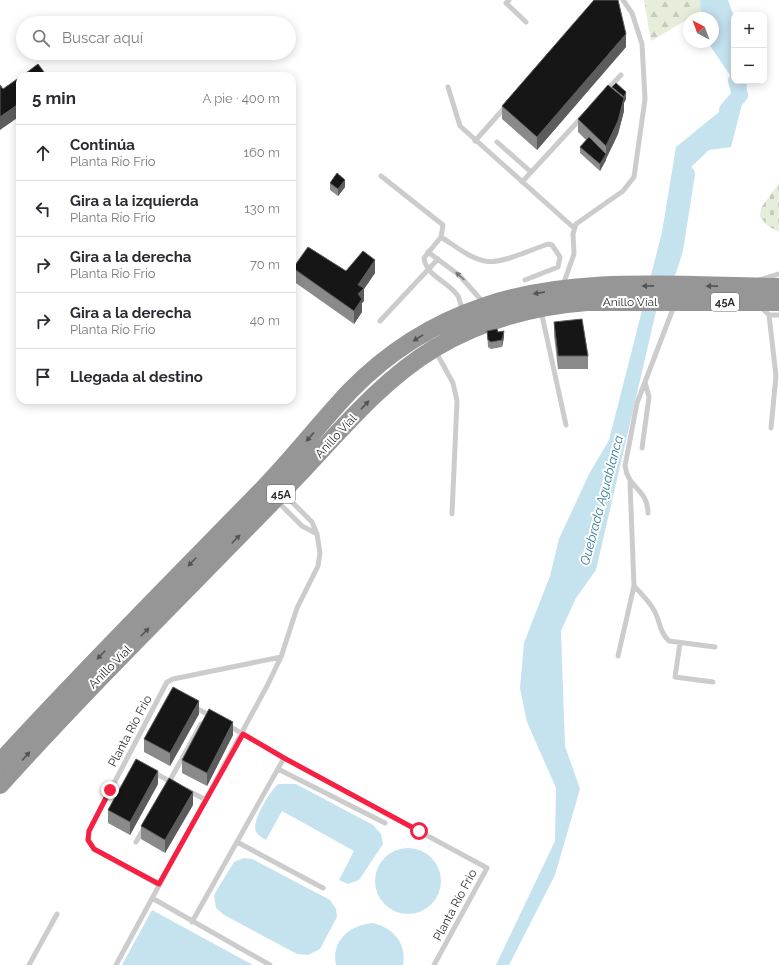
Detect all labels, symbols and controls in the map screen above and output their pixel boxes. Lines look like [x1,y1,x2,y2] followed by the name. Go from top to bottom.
[683,12,719,48] north arrow
[731,12,767,84] map controls
[731,12,767,48] button: +
[16,16,296,60] search box
[30,27,52,49] icon: search
[62,29,143,47] text: Buscar aquí
[731,48,767,84] button: −
[32,88,76,108] text: 5 min
[202,91,280,106] text: A pie · 400 m
[70,136,135,154] text: Continúa
[32,142,54,164] icon: ahead
[243,145,280,160] text: 160 m
[70,154,156,169] text: Planta Río Frio
[70,192,199,210] text: Gira a la izquierda
[32,198,54,220] icon: left
[244,201,280,216] text: 130 m
[70,210,156,225] text: Planta Río Frio
[70,248,191,266] text: Gira a la derecha
[32,254,54,276] icon: right
[250,257,280,272] text: 70 m
[70,266,156,281] text: Planta Río Frio
[455,272,465,281] one-way arrow
[641,283,654,289] one-way arrow
[705,283,718,289] one-way arrow
[533,290,545,296] one-way arrow
[711,293,739,311] road number: 45A
[603,295,658,309] street label: Anillo Víal
[70,304,191,322] text: Gira a la derecha
[32,310,54,332] icon: right
[250,313,280,328] text: 40 m
[70,322,156,337] text: Planta Río Frio
[412,334,424,341] one-way arrow
[32,366,54,388] icon: arrive
[70,368,203,386] text: Llegada al destino
[360,400,370,410] one-way arrow
[312,411,360,461] street label: Anillo Víal
[305,431,314,442] one-way arrow
[577,433,626,567] water label: Quebrada Aguablanca
[267,485,295,503] road number: 45A
[231,534,241,544] one-way arrow
[187,557,196,567] one-way arrow
[140,627,150,637] one-way arrow
[86,642,135,691] street label: Anillo Víal
[96,650,106,660] one-way arrow
[105,693,155,769] street label: Planta Río Frio
[21,751,31,761] one-way arrow
[101,781,119,799] route end
[410,822,428,840] route start
[430,867,480,943] street label: Planta Río Frio

